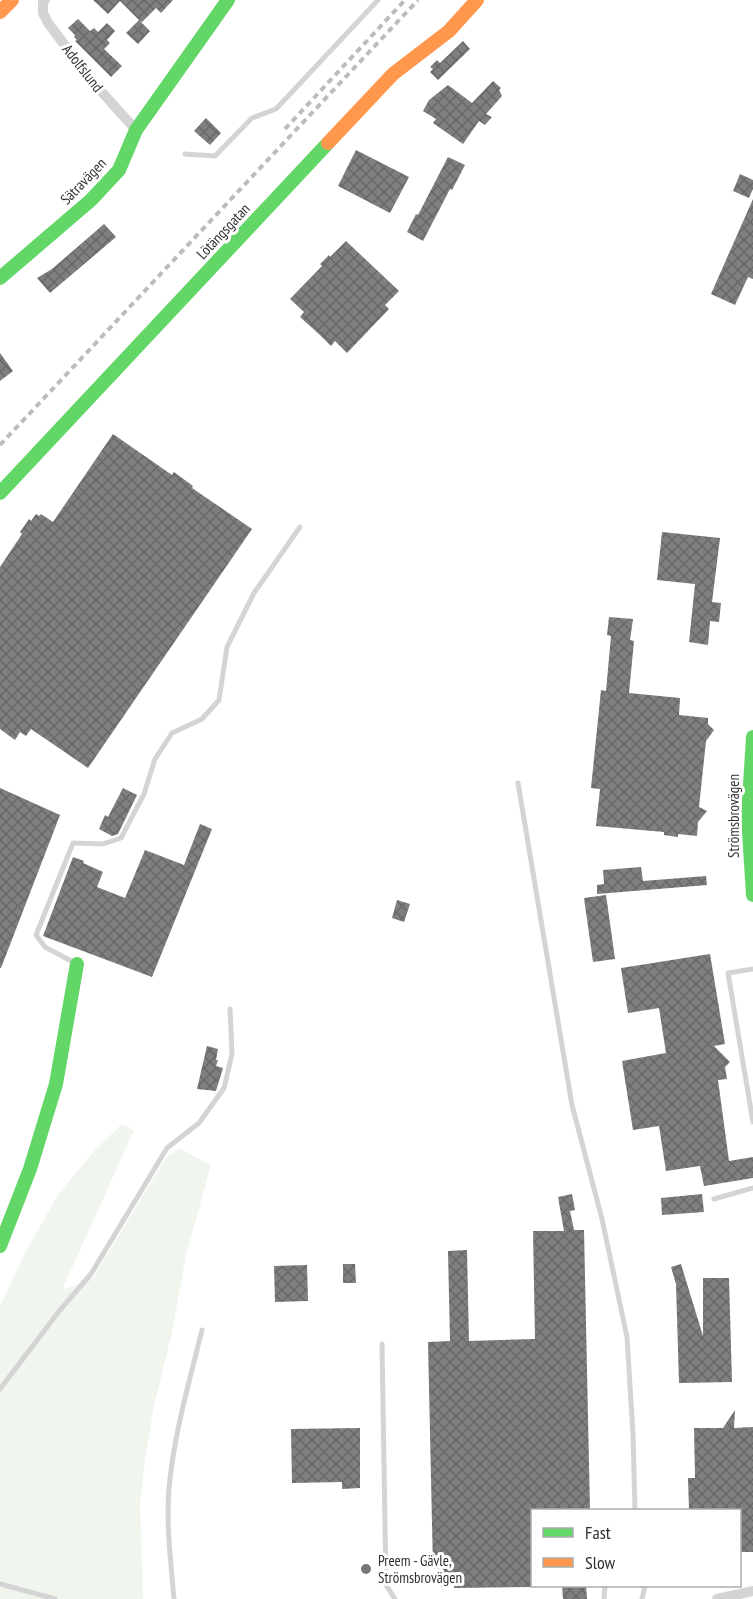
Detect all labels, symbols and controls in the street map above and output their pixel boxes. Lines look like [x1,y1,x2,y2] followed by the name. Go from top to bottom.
[58,40,108,96] street label: Adolfslund
[56,154,110,208] street label: Sätravägen
[192,199,254,263] street label: Lötängsgatan
[724,774,743,858] street label: Strömsbrovägen
[531,1509,741,1587] legend
[585,1521,611,1544] text: Fast
[378,1551,462,1587] place label: Preem - Gävle, Strömsbrovägen
[585,1551,616,1574] text: Slow
[359,1562,373,1576] marker: Preem - Gävle, Strömsbrovägen

